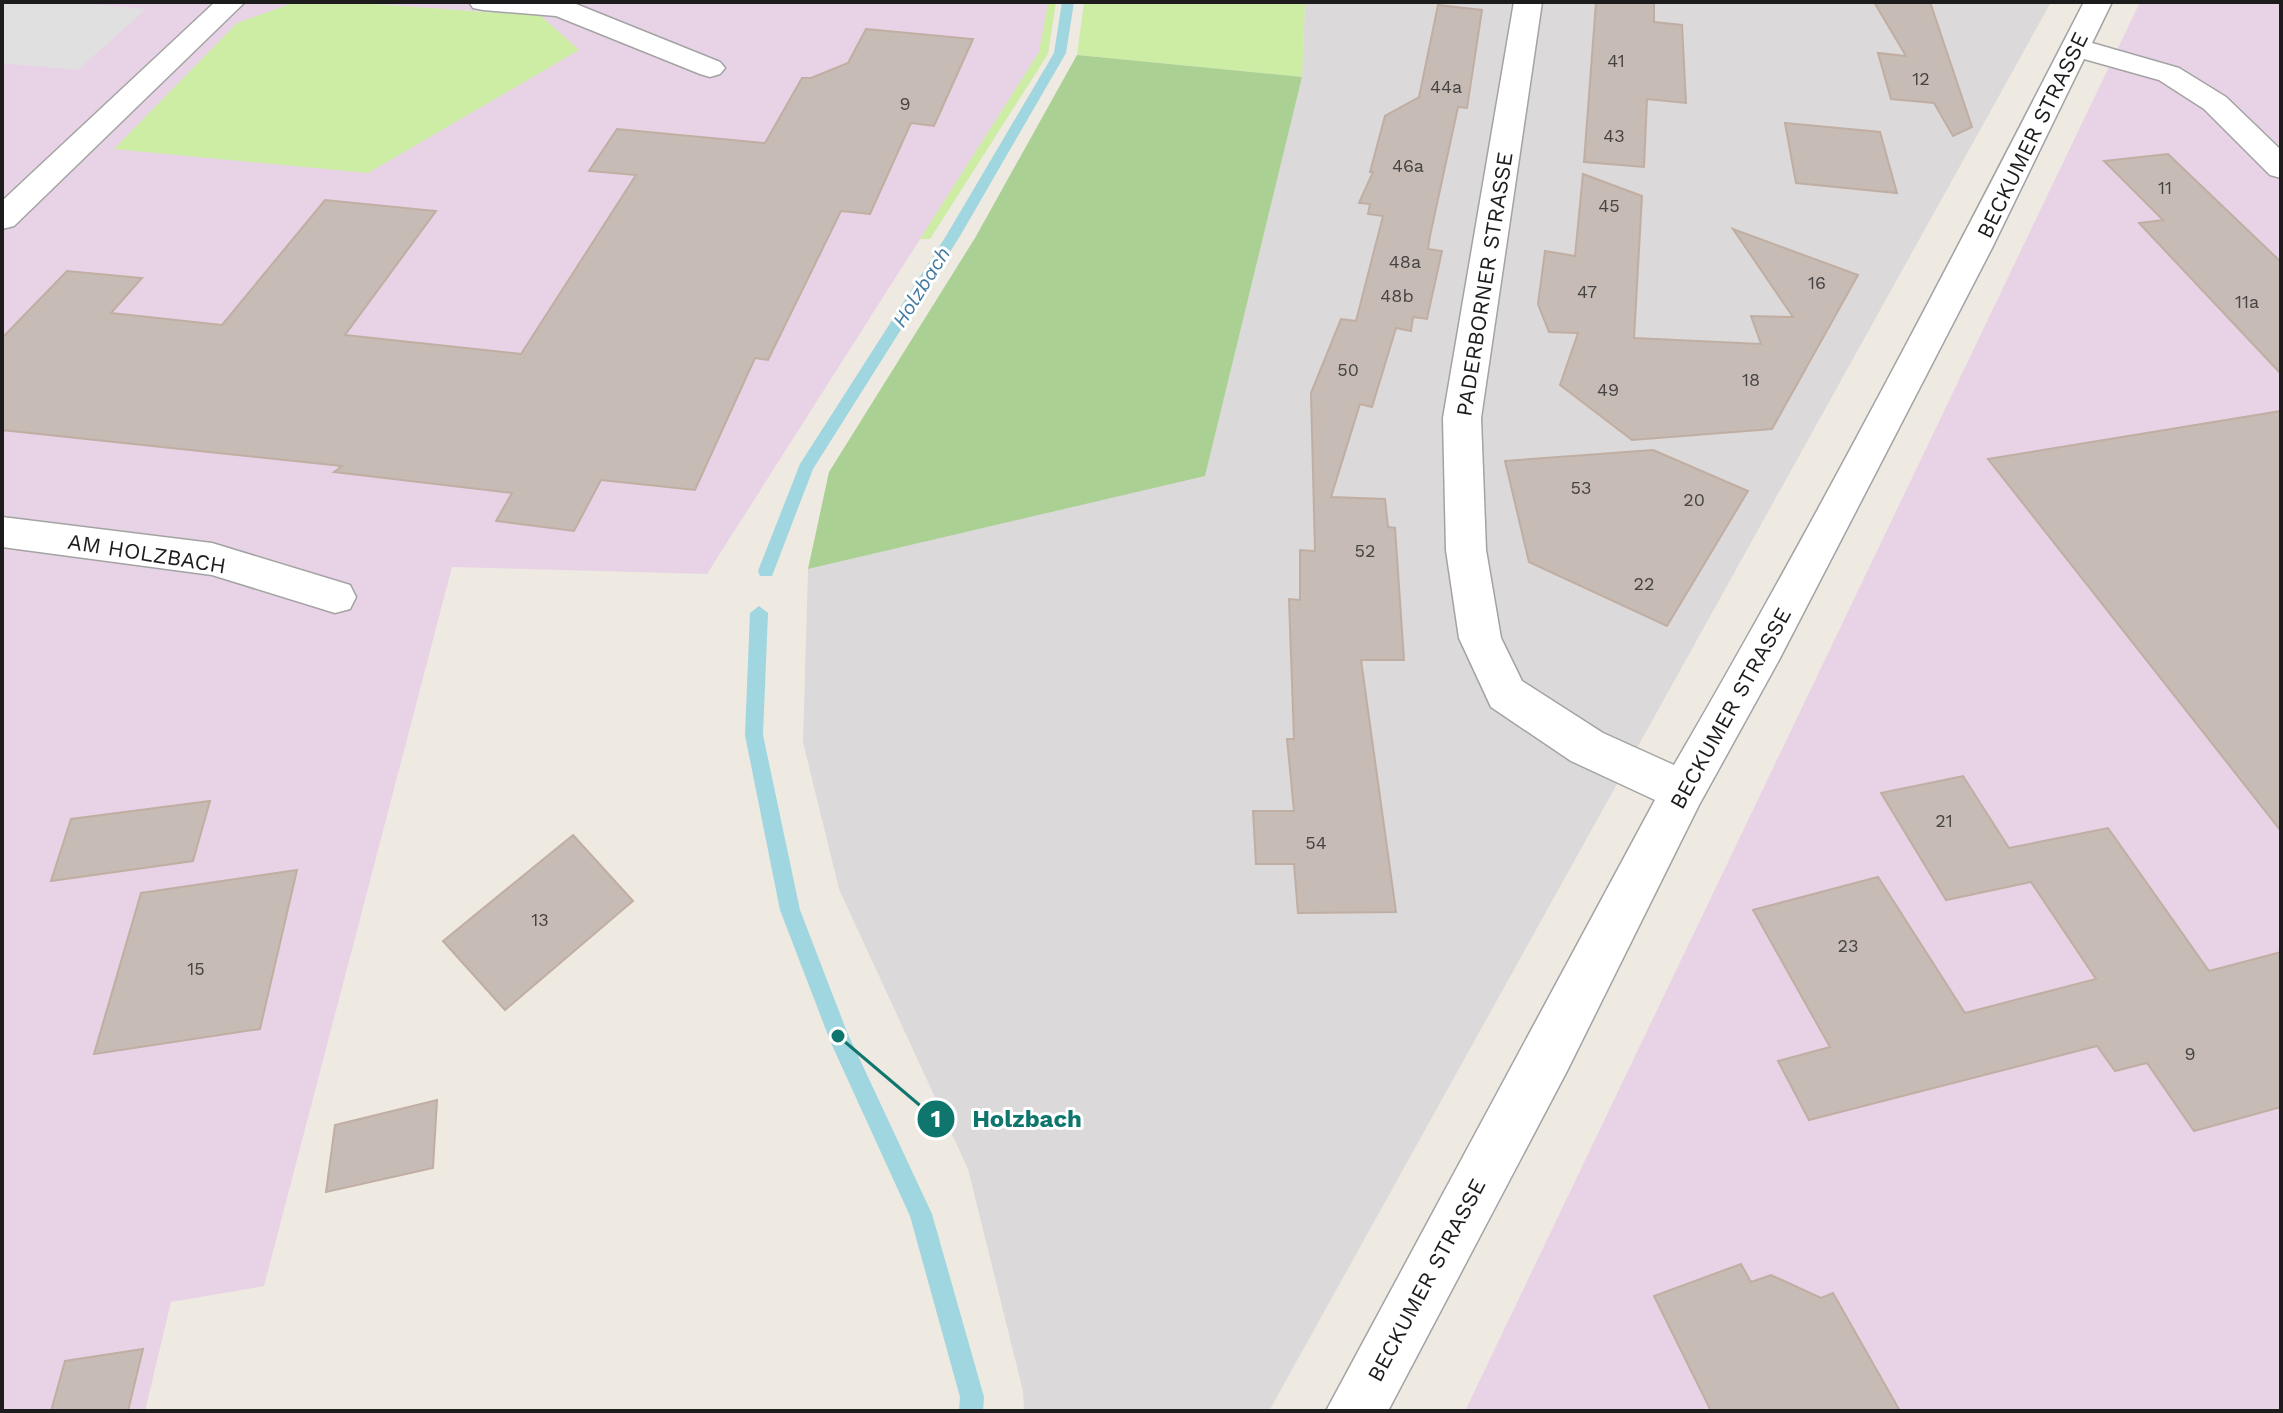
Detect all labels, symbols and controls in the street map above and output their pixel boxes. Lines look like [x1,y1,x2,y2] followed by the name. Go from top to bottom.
[1972,28,2093,242] street label: BECKUMER STRASSE
[1607,50,1625,71] house number: 41
[1912,68,1930,89] house number: 12
[1430,76,1462,97] house number: 44a
[899,93,911,114] house number: 9
[1603,125,1625,146] house number: 43
[1451,150,1518,418] street label: PADERBORNER STRASSE
[1392,155,1424,176] house number: 46a
[2158,177,2172,198] house number: 11
[1598,195,1620,216] house number: 45
[887,243,955,331] water label: Holzbach
[1389,251,1421,272] house number: 48a
[1808,272,1826,293] house number: 16
[1577,281,1597,302] house number: 47
[1380,285,1414,306] house number: 48b
[2235,291,2259,312] house number: 11a
[1337,359,1359,380] house number: 50
[1742,369,1760,390] house number: 18
[1597,379,1619,400] house number: 49
[1571,477,1591,498] house number: 53
[1683,489,1705,510] house number: 20
[66,529,228,578] street label: AM HOLZBACH
[1355,540,1375,561] house number: 52
[1634,573,1655,594] house number: 22
[1665,603,1796,813] street label: BECKUMER STRASSE
[1935,810,1953,831] house number: 21
[1305,832,1327,853] house number: 54
[531,909,549,930] house number: 13
[1838,935,1859,956] house number: 23
[187,958,205,979] house number: 15
[2184,1043,2196,1064] house number: 9
[916,1095,1098,1143] callout: Holzbach
[931,1105,941,1133] text: 1
[972,1105,1082,1133] text: Holzbach
[1362,1175,1491,1386] street label: BECKUMER STRASSE

